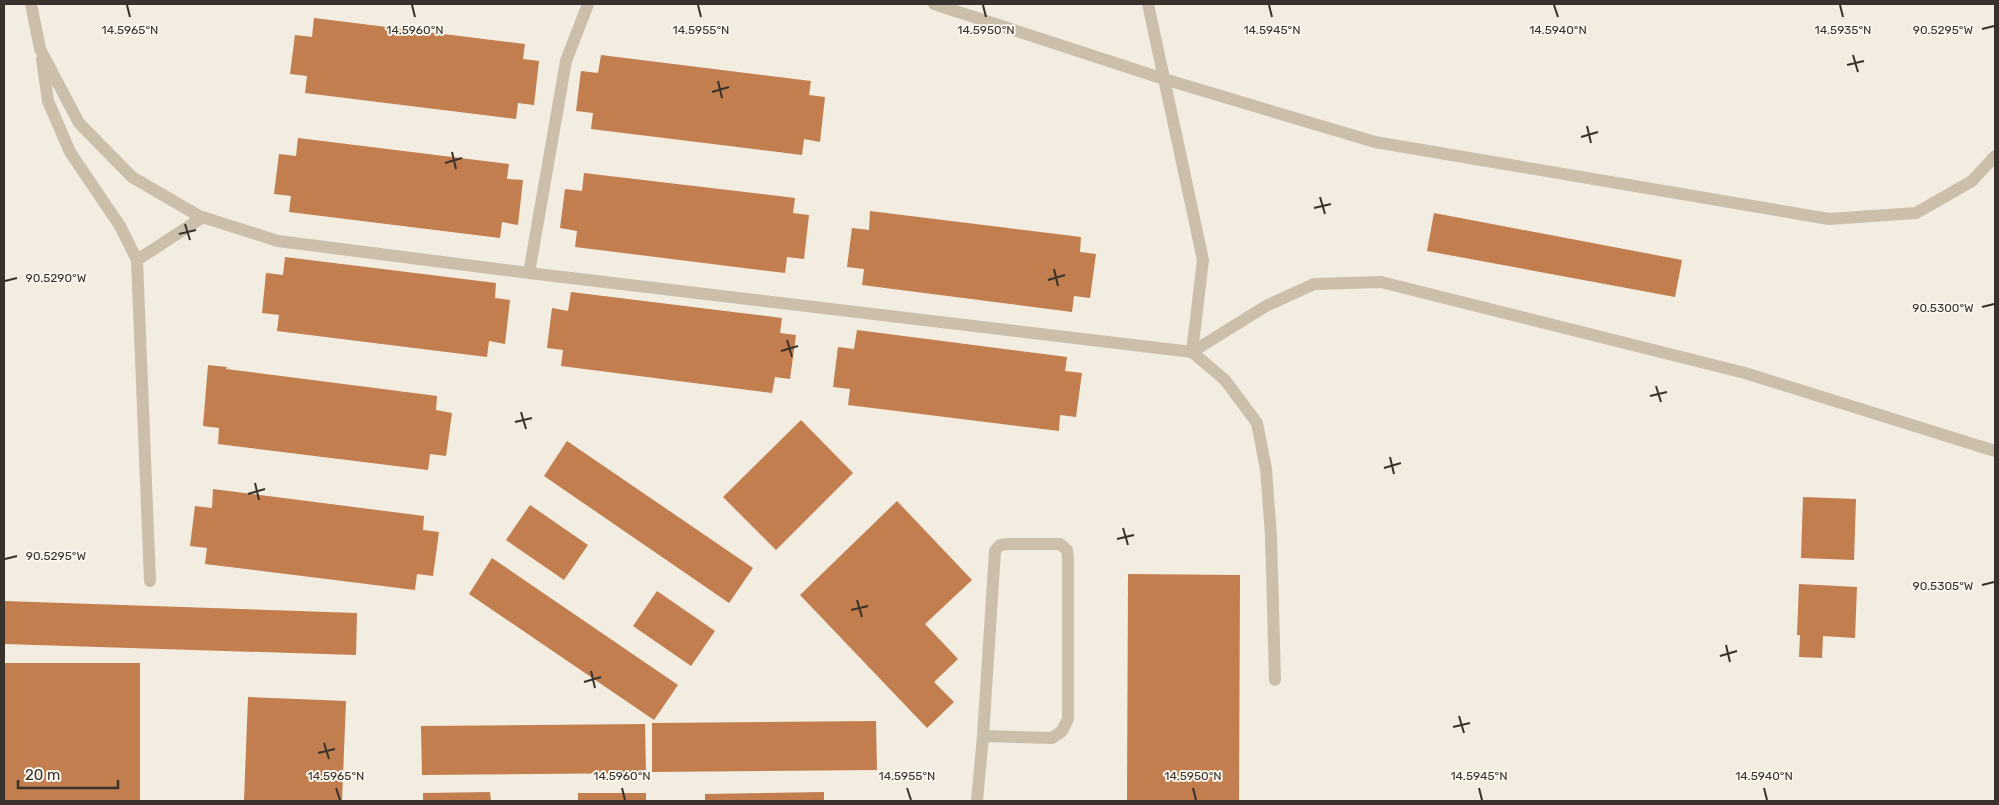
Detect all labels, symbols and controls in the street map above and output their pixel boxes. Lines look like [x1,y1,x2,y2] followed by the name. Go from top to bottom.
[102,23,158,37] text: 14.5965°N
[386,23,444,37] text: 14.5960°N
[673,23,729,37] text: 14.5955°N
[957,23,1015,37] text: 14.5950°N
[1243,23,1301,37] text: 14.5945°N
[1529,23,1587,37] text: 14.5940°N
[1815,23,1871,37] text: 14.5935°N
[1913,23,1974,37] text: 90.5295°W
[26,271,87,285] text: 90.5290°W
[1912,301,1974,315] text: 90.5300°W
[26,549,87,563] text: 90.5295°W
[1913,579,1974,593] text: 90.5305°W
[18,758,118,790] scale bar
[25,766,60,784] text: 20 m
[308,769,364,783] text: 14.5965°N
[593,769,651,783] text: 14.5960°N
[879,769,935,783] text: 14.5955°N
[1164,769,1222,783] text: 14.5950°N
[1450,769,1508,783] text: 14.5945°N
[1735,769,1793,783] text: 14.5940°N

